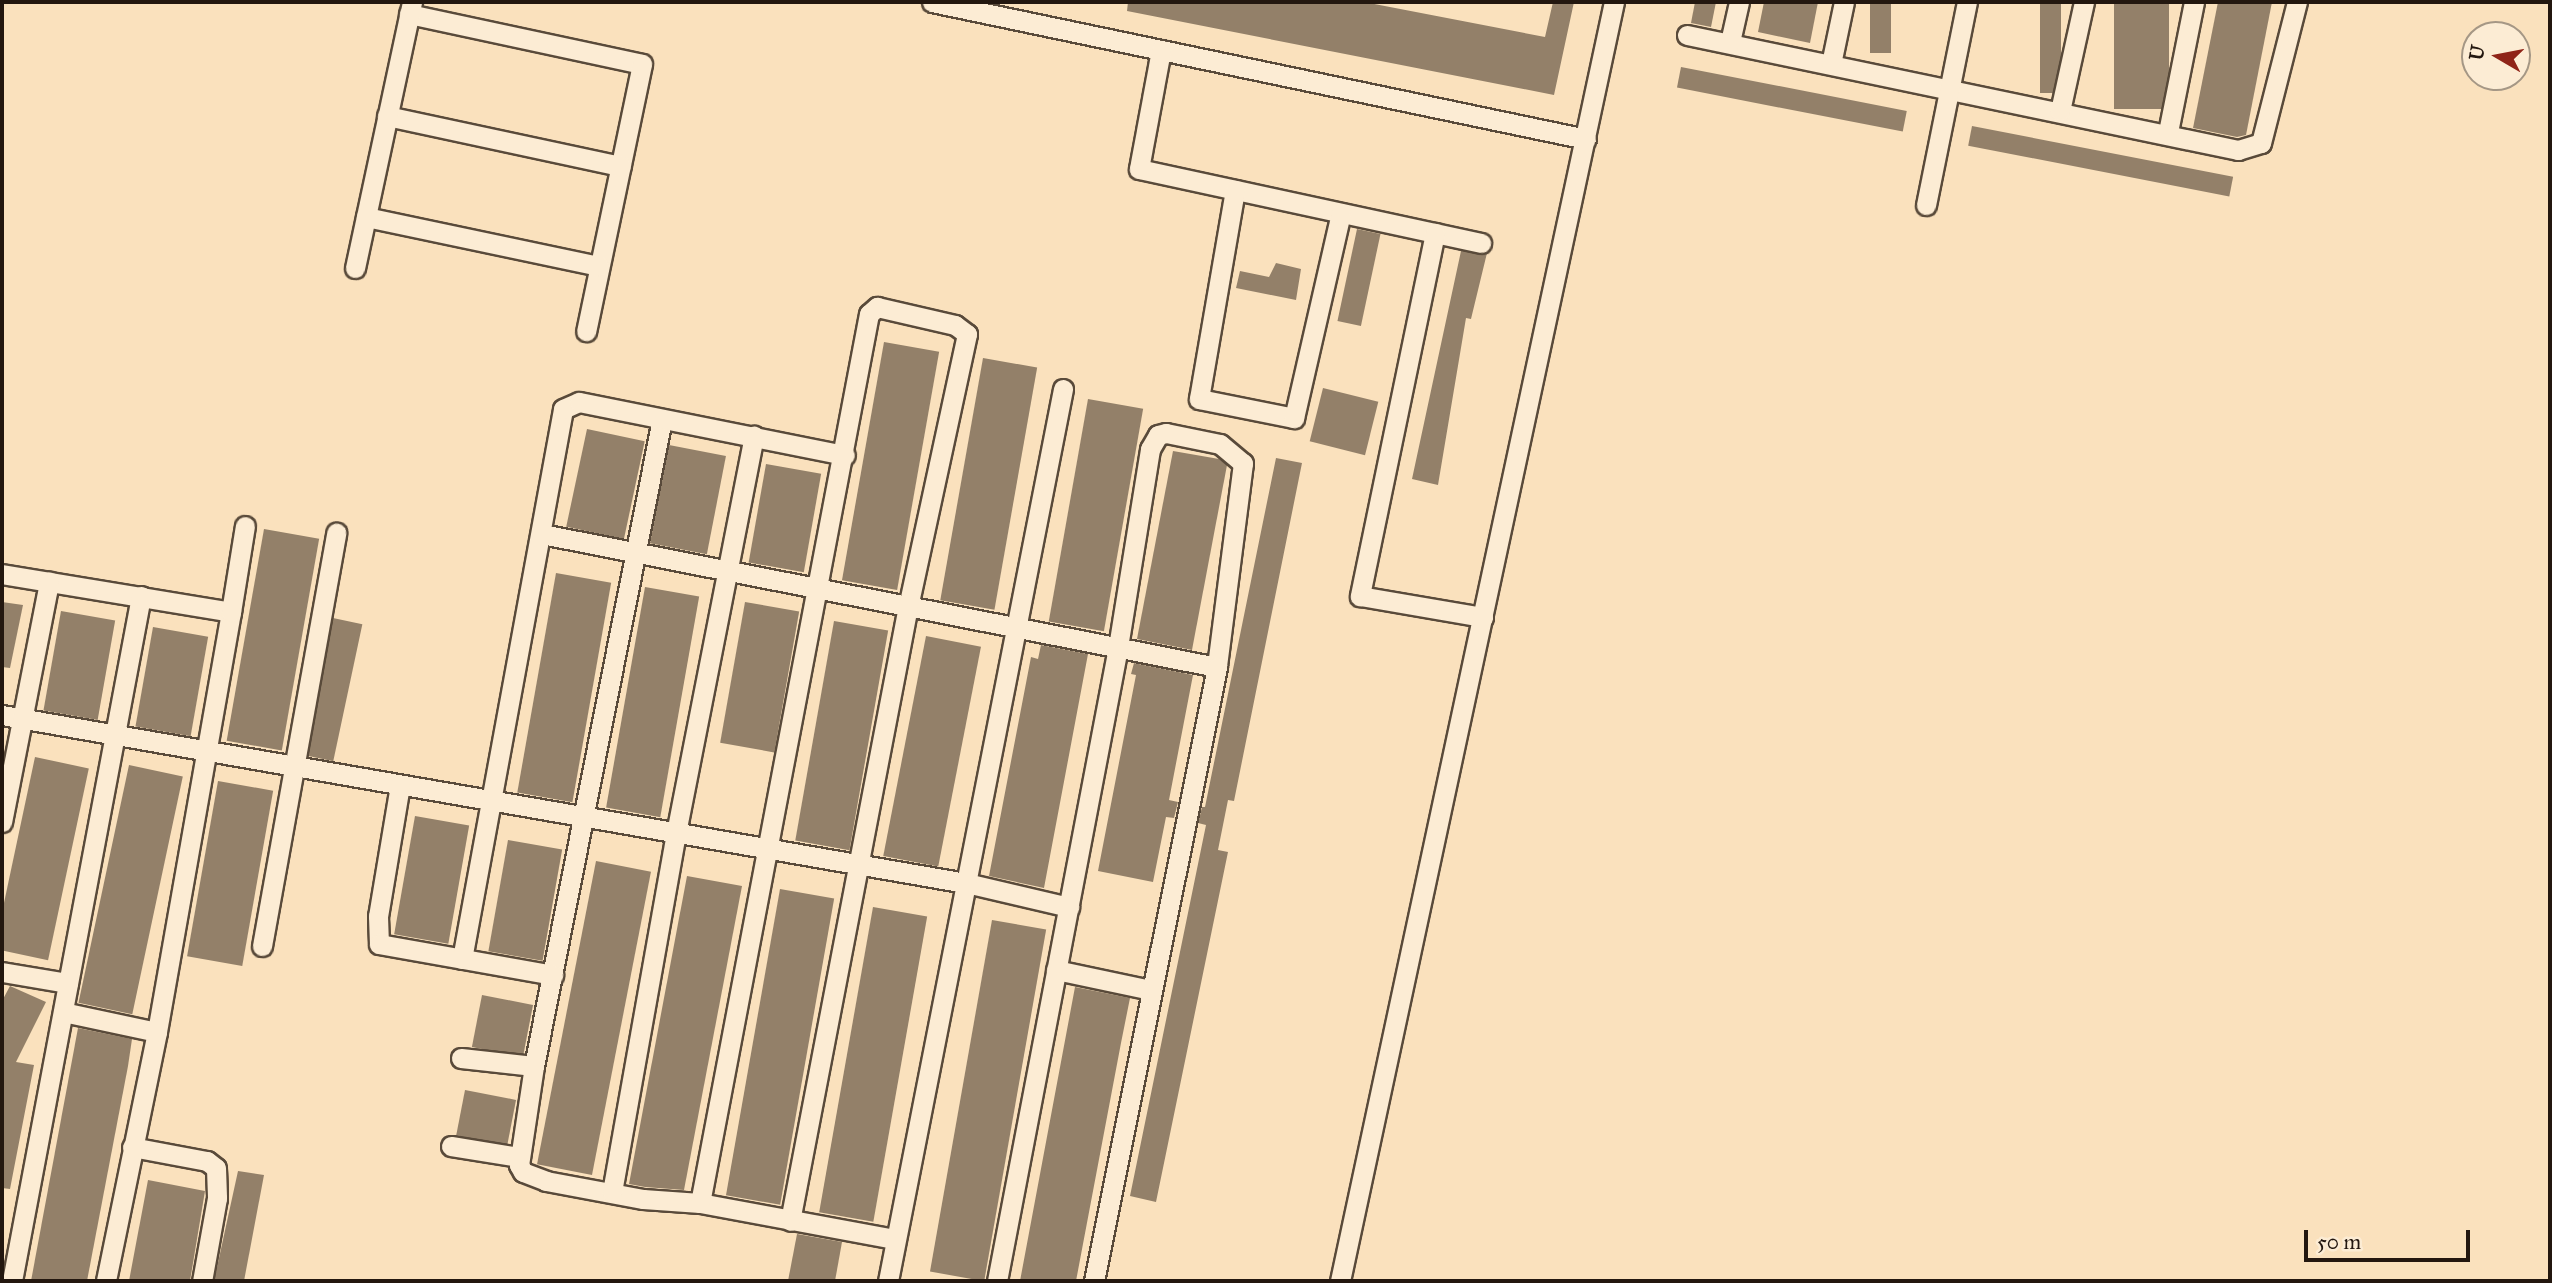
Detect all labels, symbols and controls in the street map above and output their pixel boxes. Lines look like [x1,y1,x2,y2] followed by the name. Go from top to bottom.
[2461,21,2531,91] north arrow
[2464,43,2489,62] text: U
[2307,1216,2473,1260] scale bar
[2317,1229,2361,1255] text: 50 m

